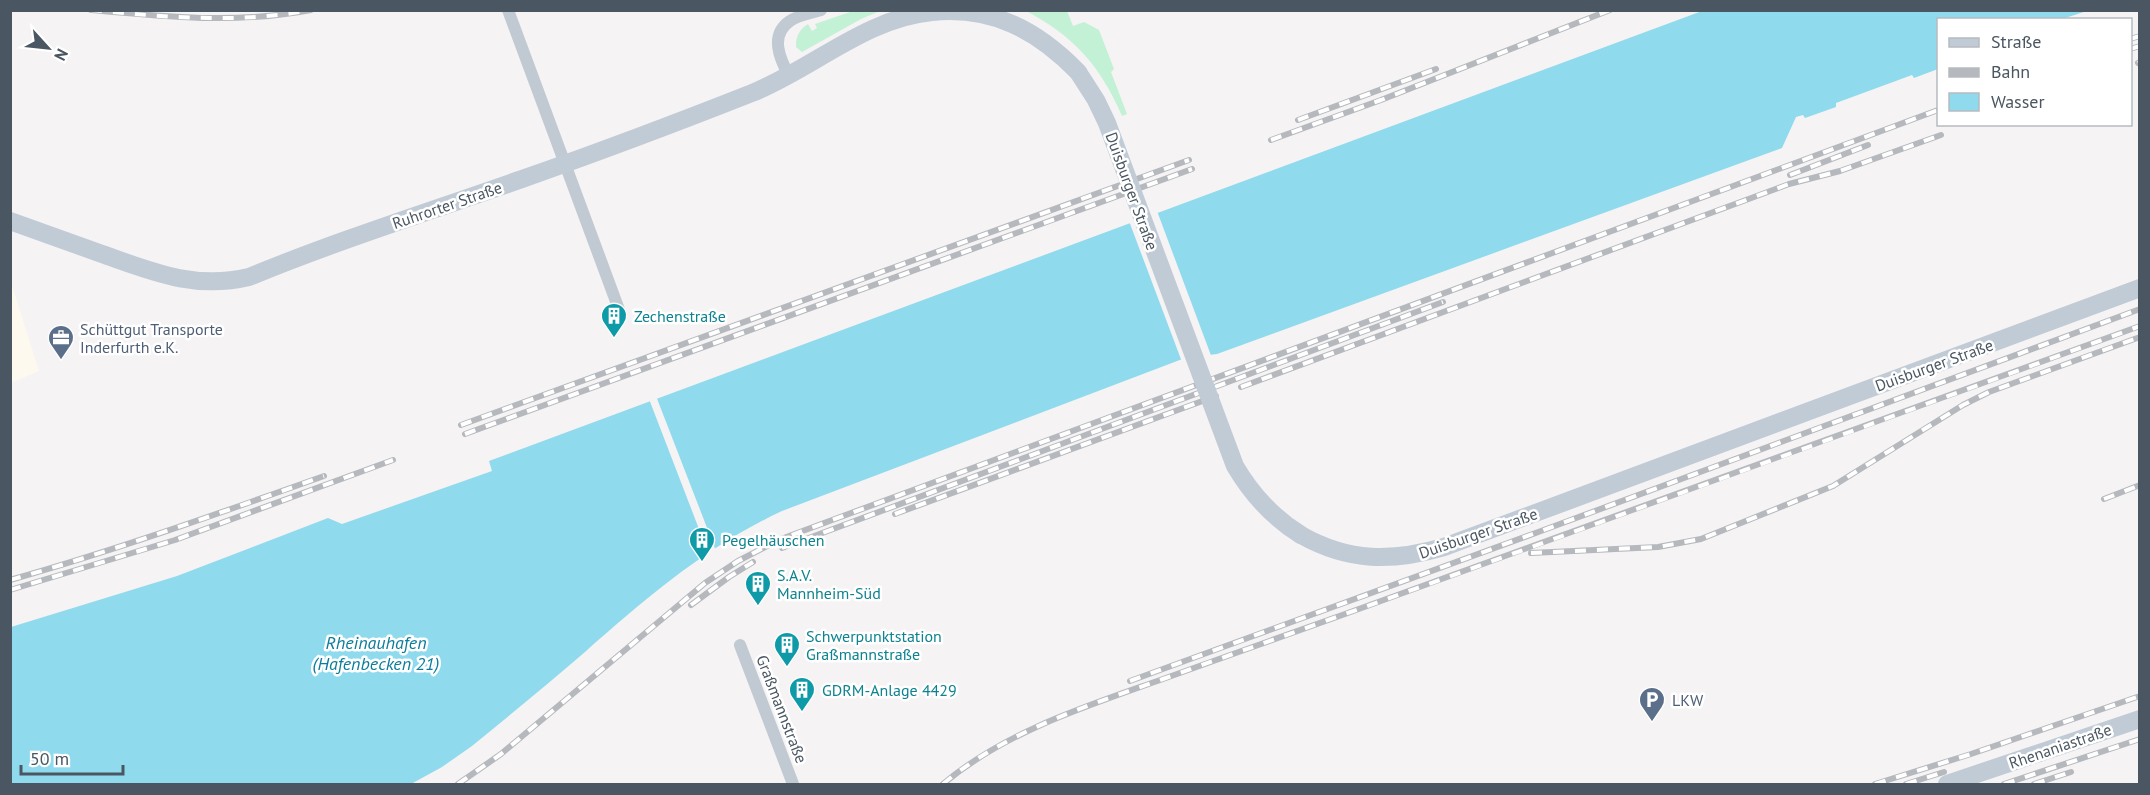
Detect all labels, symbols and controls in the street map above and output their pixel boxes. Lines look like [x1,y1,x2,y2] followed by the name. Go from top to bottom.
[18,18,78,78] north arrow
[1937,18,2132,126] legend
[1991,30,2042,53] text: Straße
[50,46,73,64] text: N
[1991,60,2030,83] text: Bahn
[1991,90,2045,113] text: Wasser
[1101,129,1163,253] street label: Duisburger Straße
[390,177,504,233] street label: Ruhrorter Straße
[599,301,629,339] building icon: Zechenstraße
[634,306,726,326] place label: Zechenstraße
[80,319,223,357] place label: Schüttgut Transporte Inderfurth e.K.
[46,323,76,361] office icon: Schüttgut Transporte Inderfurth e.K.
[1872,334,1996,396] street label: Duisburger Straße
[1416,503,1540,563] street label: Duisburger Straße
[687,525,717,563] building icon: Pegelhäuschen
[722,530,825,550] place label: Pegelhäuschen
[777,565,881,603] place label: S.A.V. Mannheim-Süd
[743,569,773,607] building icon: S.A.V. Mannheim-Süd
[806,626,942,664] place label: Schwerpunktstation Graßmannstraße
[772,630,802,668] building icon: Schwerpunktstation Graßmannstraße
[313,631,439,675] water label: Rheinauhafen (Hafenbecken 21)
[752,652,812,766] street label: Graßmannstraße
[787,675,817,713] building icon: GDRM-Anlage 4429
[822,680,957,700] place label: GDRM-Anlage 4429
[1637,685,1667,723] parking icon: LKW
[1672,690,1704,710] place label: LKW
[2006,719,2114,773] street label: Rhenaniastraße
[21,738,123,776] scale bar
[30,747,69,770] text: 50 m

